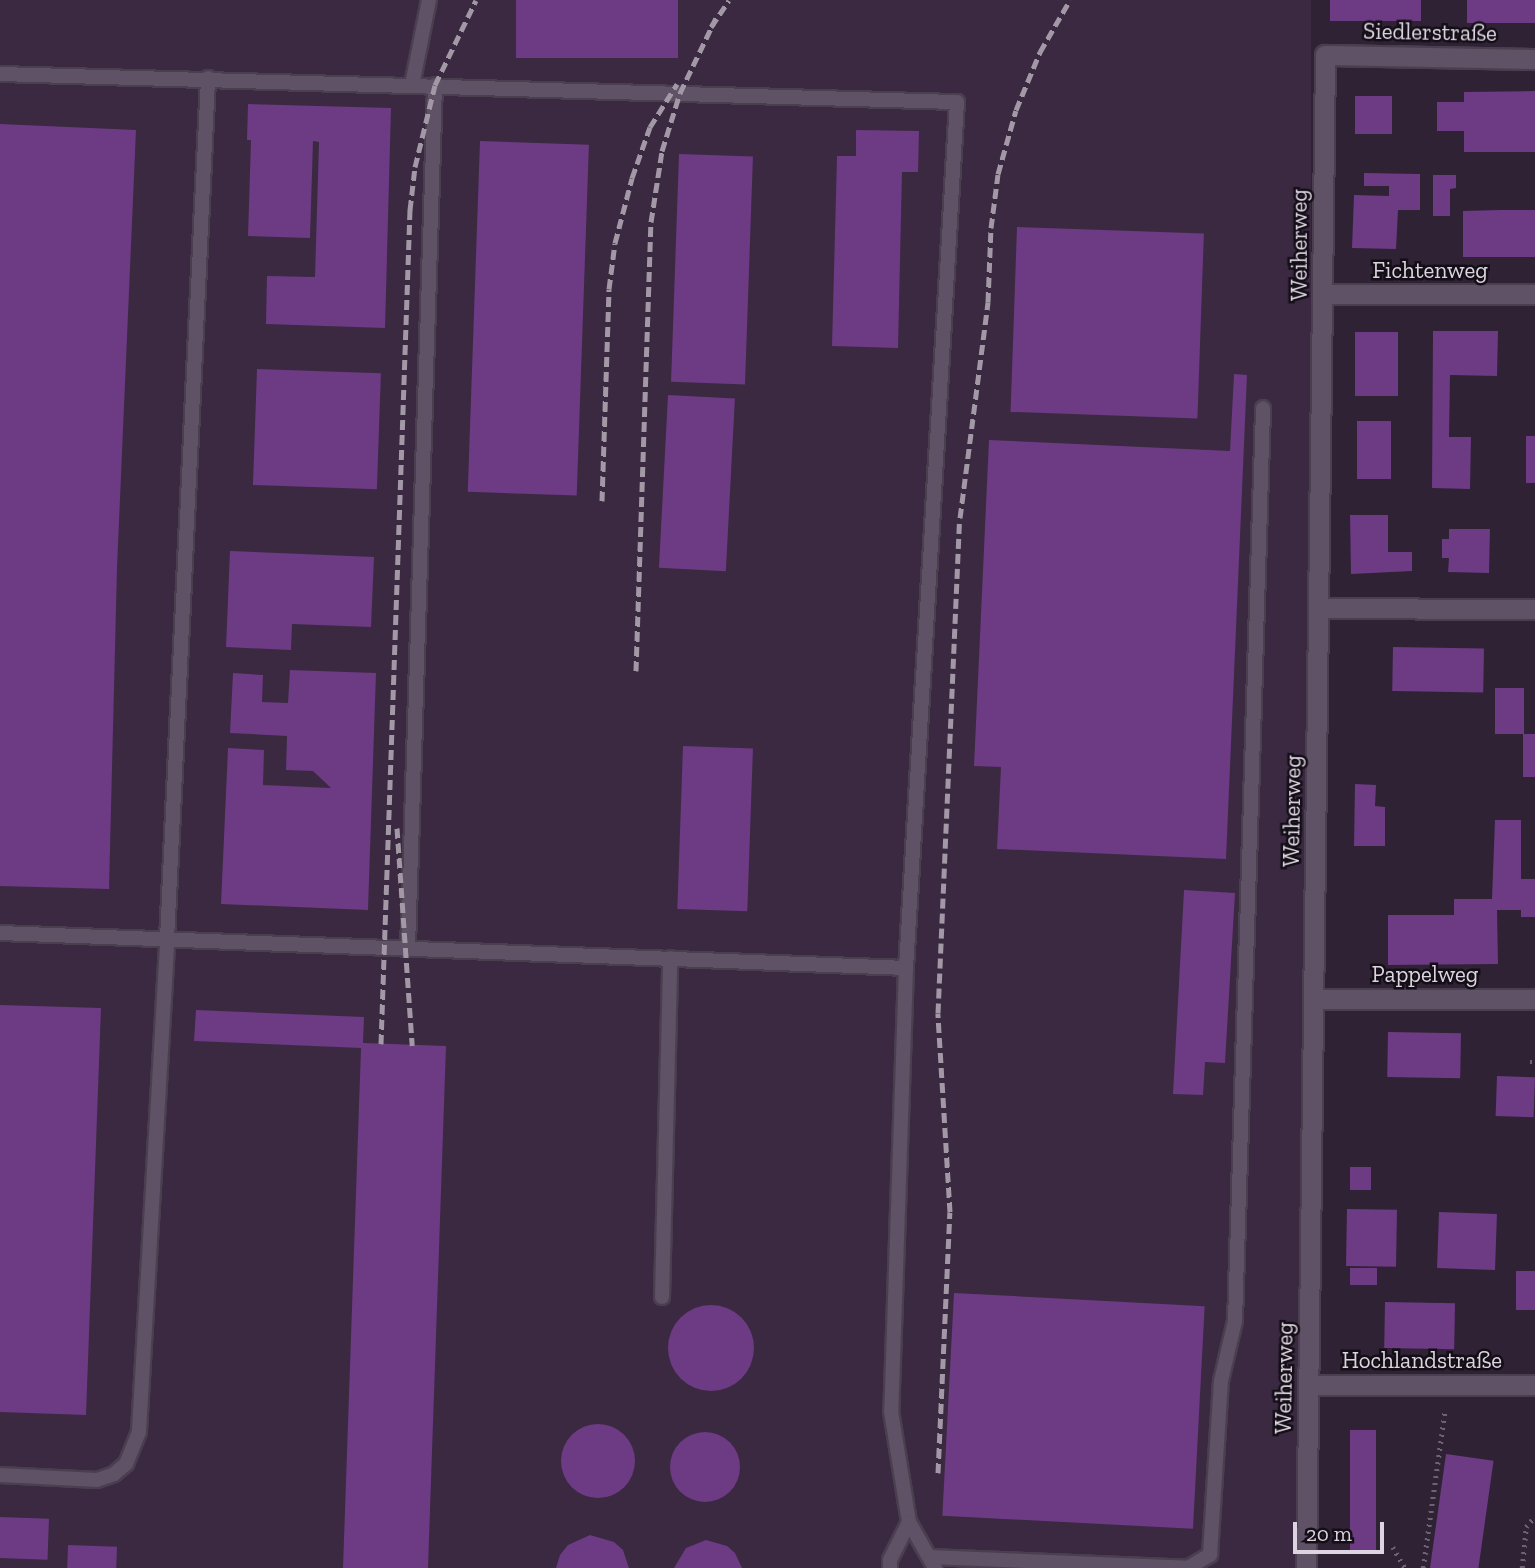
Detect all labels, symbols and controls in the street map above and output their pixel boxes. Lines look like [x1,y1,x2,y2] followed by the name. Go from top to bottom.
[1363,17,1497,47] street label: Siedlerstraße
[1285,189,1313,301] street label: Weiherweg
[1372,256,1488,284] street label: Fichtenweg
[1277,755,1307,867] street label: Weiherweg
[1372,960,1478,988] street label: Pappelweg
[1269,1322,1299,1434] street label: Weiherweg
[1342,1346,1502,1374] street label: Hochlandstraße
[1297,1508,1388,1552] scale bar
[1306,1521,1352,1546] text: 20 m

